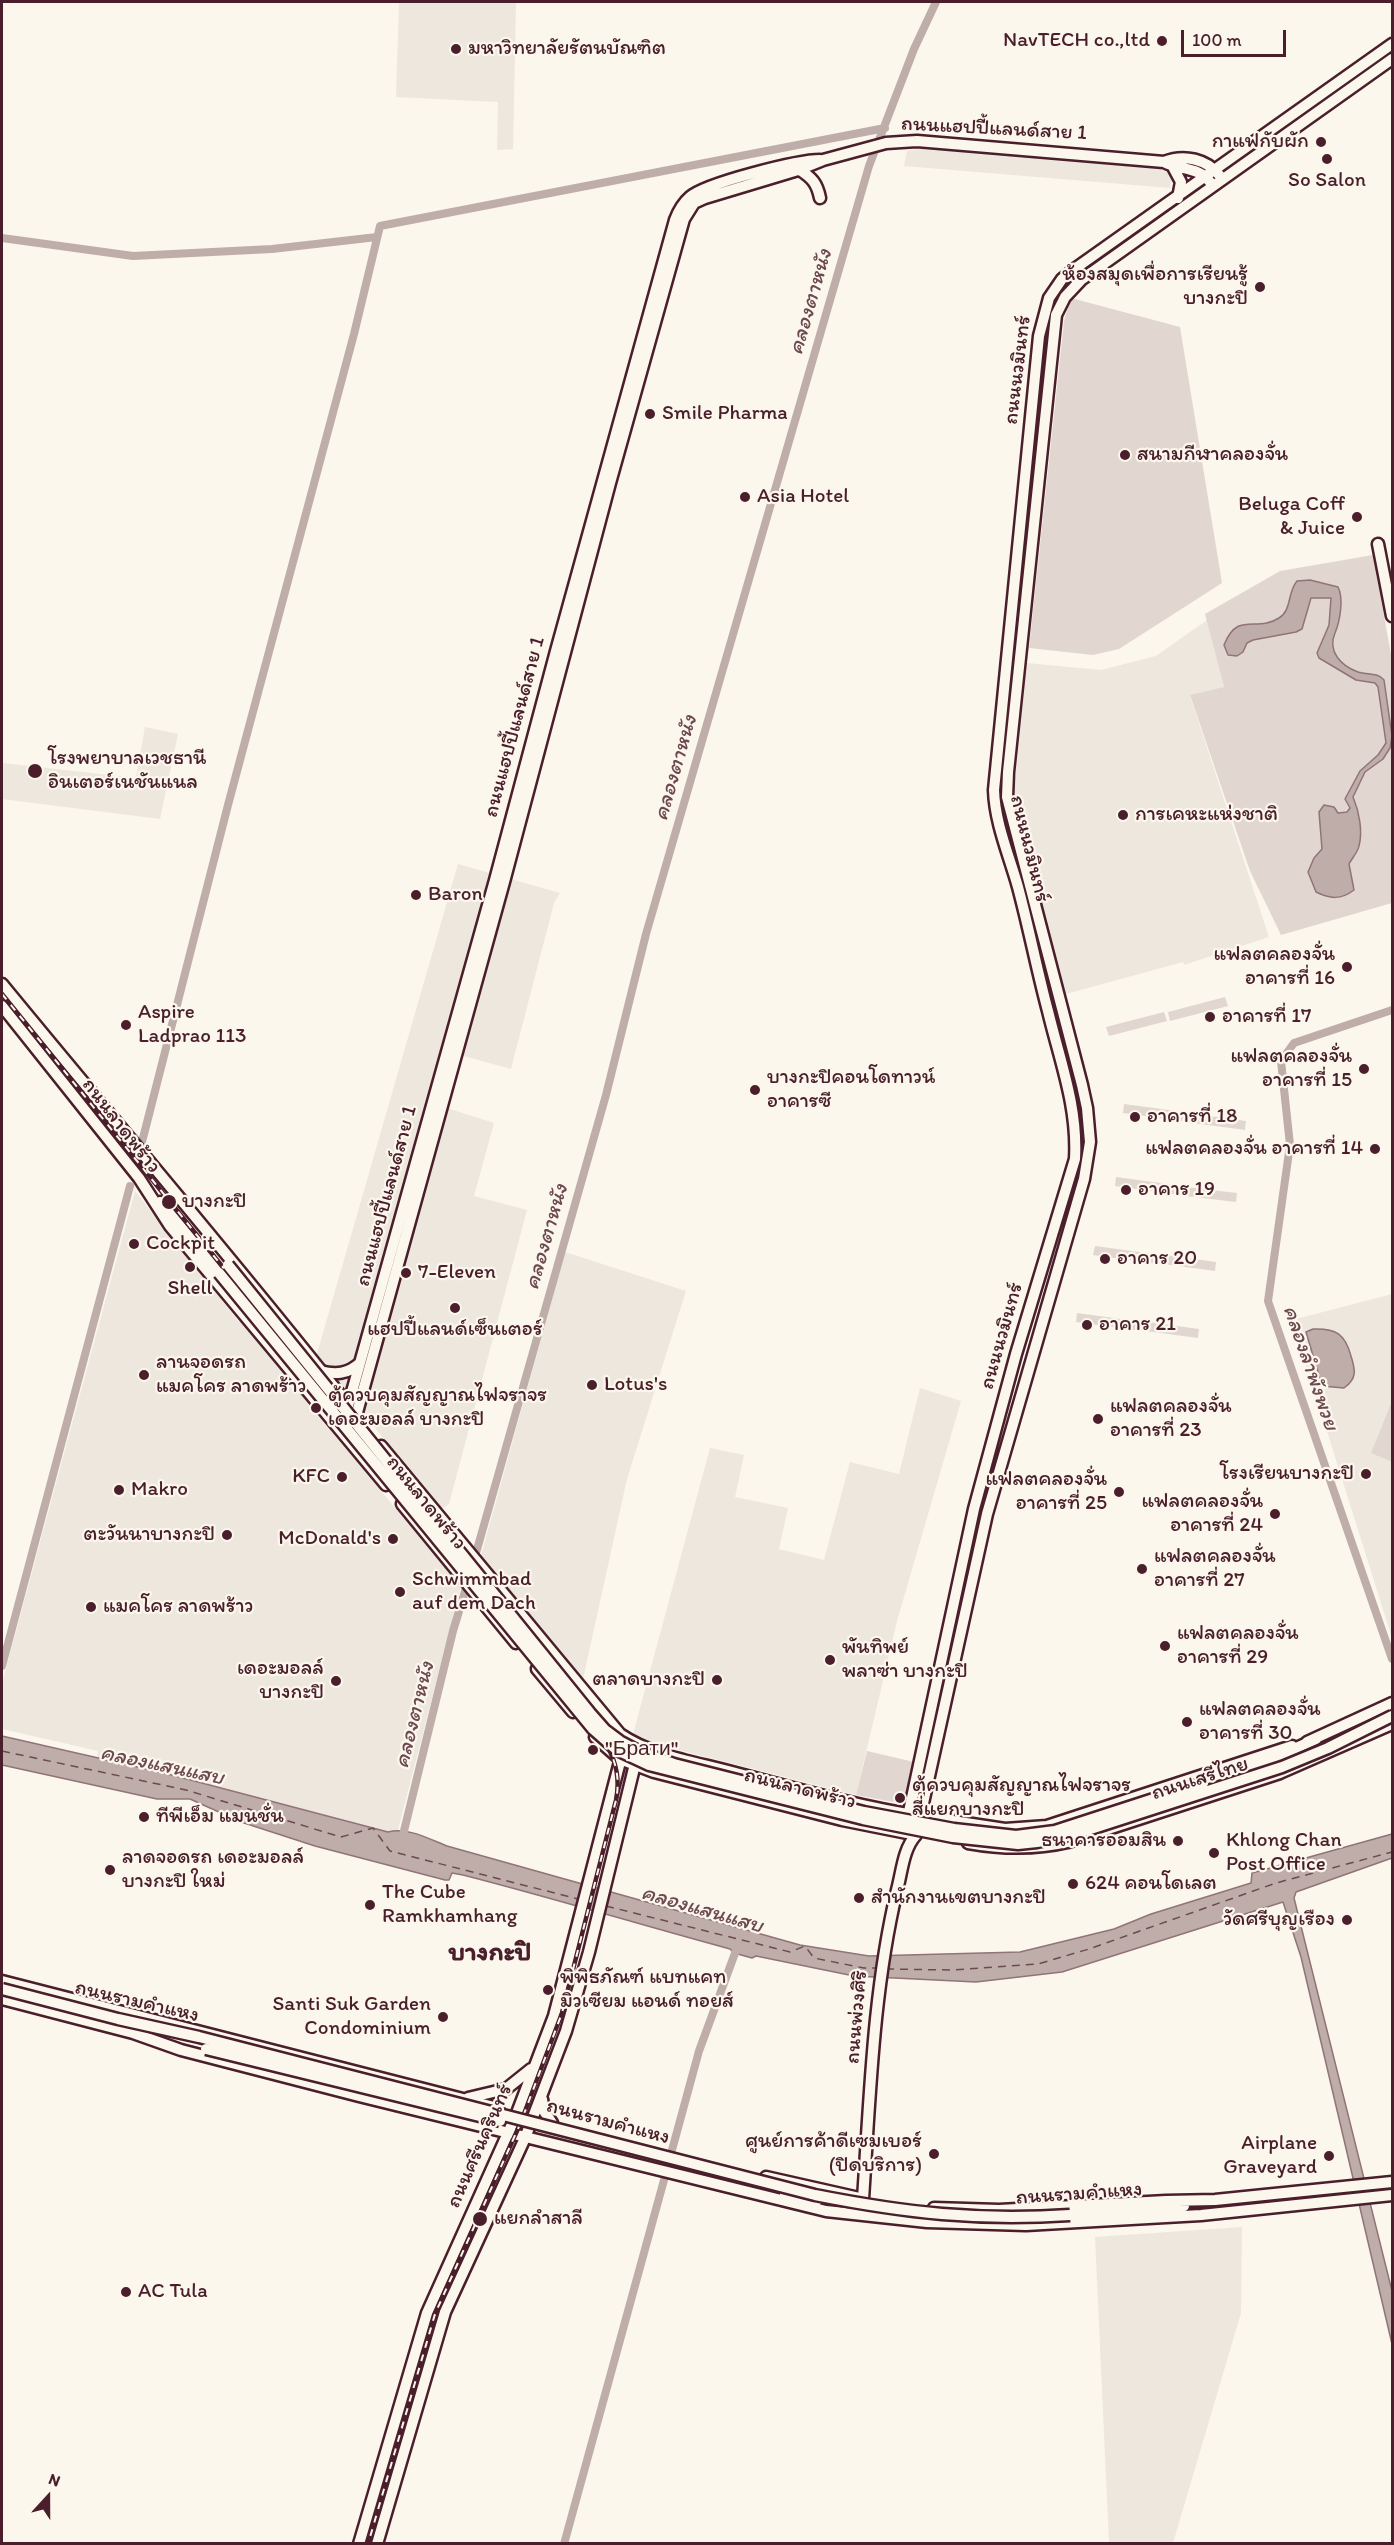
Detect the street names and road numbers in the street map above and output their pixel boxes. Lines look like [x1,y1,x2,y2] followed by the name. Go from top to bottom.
[900,112,1088,146] street label: ถนนแฮปปี้แลนด์สาย 1
[999,314,1037,426] street label: ถนนนวมินทร์
[479,634,551,820] street label: ถนนแฮปปี้แลนด์สาย 1
[1004,793,1054,905] street label: ถนนนวมินทร์
[76,1073,166,1179] street label: ถนนลาดพร้าว
[351,1103,423,1289] street label: ถนนแฮปปี้แลนด์สาย 1
[975,1280,1029,1392] street label: ถนนนวมินทร์
[380,1451,472,1555] street label: ถนนลาดพร้าว
[1148,1752,1252,1806] street label: ถนนเสรีไทย
[742,1763,858,1815] street label: ถนนลาดพร้าว
[840,1969,874,2065] street label: ถนนพ่วงศิริ
[72,1975,202,2029] street label: ถนนรามคำแหง
[441,2080,519,2212] street label: ถนนศรีนครินทร์
[544,2093,672,2151] street label: ถนนรามคำแหง
[1015,2177,1143,2211] street label: ถนนรามคำแหง

